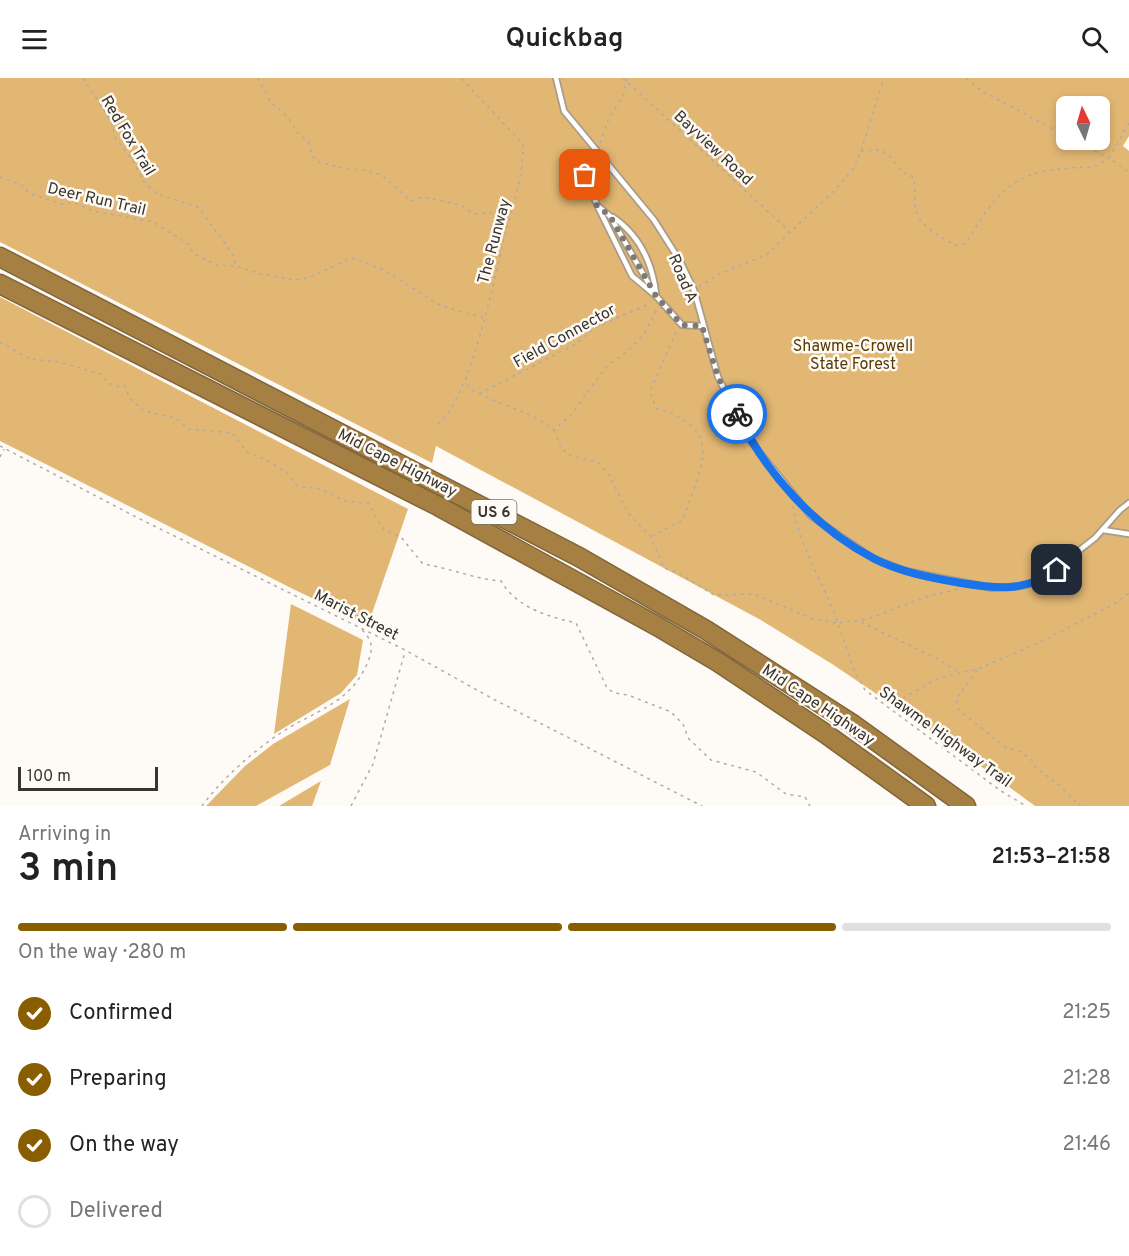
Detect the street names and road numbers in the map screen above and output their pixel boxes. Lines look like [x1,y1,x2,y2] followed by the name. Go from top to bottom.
[96,92,159,180] street label: Red Fox Trail
[669,107,756,190] street label: Bayview Road
[45,179,148,221] street label: Deer Run Trail
[474,197,516,286] street label: The Runway
[663,251,701,306] street label: Road A
[510,300,620,373] street label: Field Connector
[334,425,460,503] street label: Mid Cape Highway
[472,500,516,524] road number: US 6
[310,586,402,646] street label: Marist Street
[758,661,878,751] street label: Mid Cape Highway
[874,683,1015,793] street label: Shawme Highway Trail

